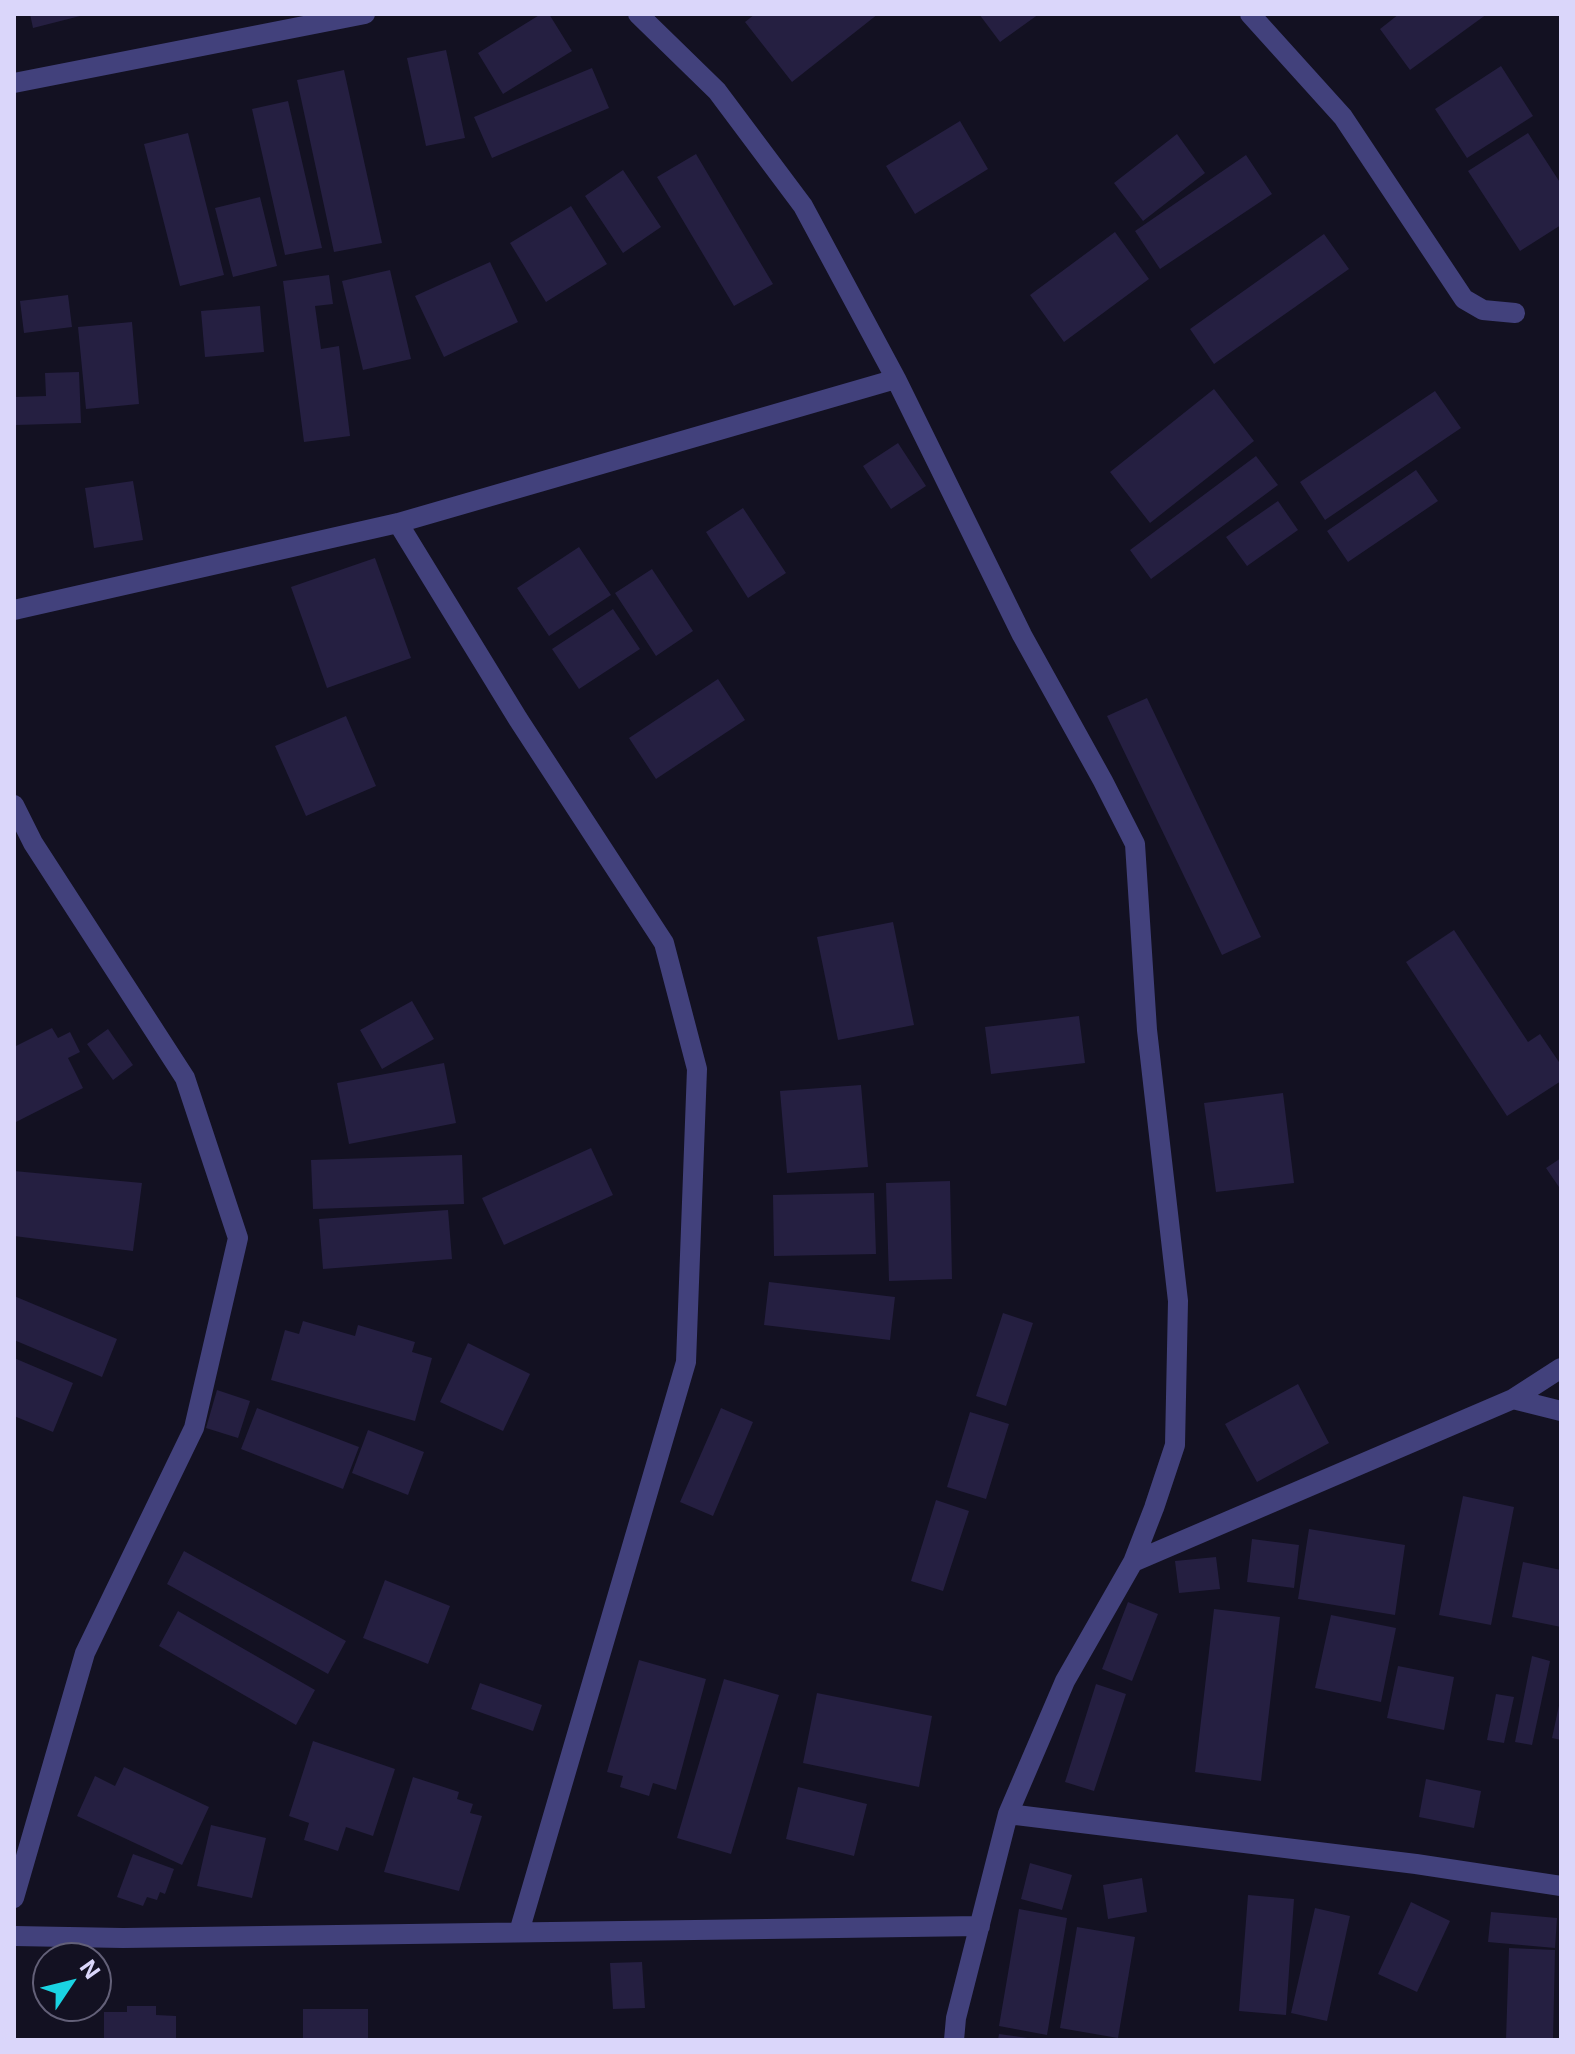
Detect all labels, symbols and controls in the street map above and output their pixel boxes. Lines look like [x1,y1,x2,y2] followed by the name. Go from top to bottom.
[32,1942,112,2022] north arrow
[75,1955,105,1984] text: N

